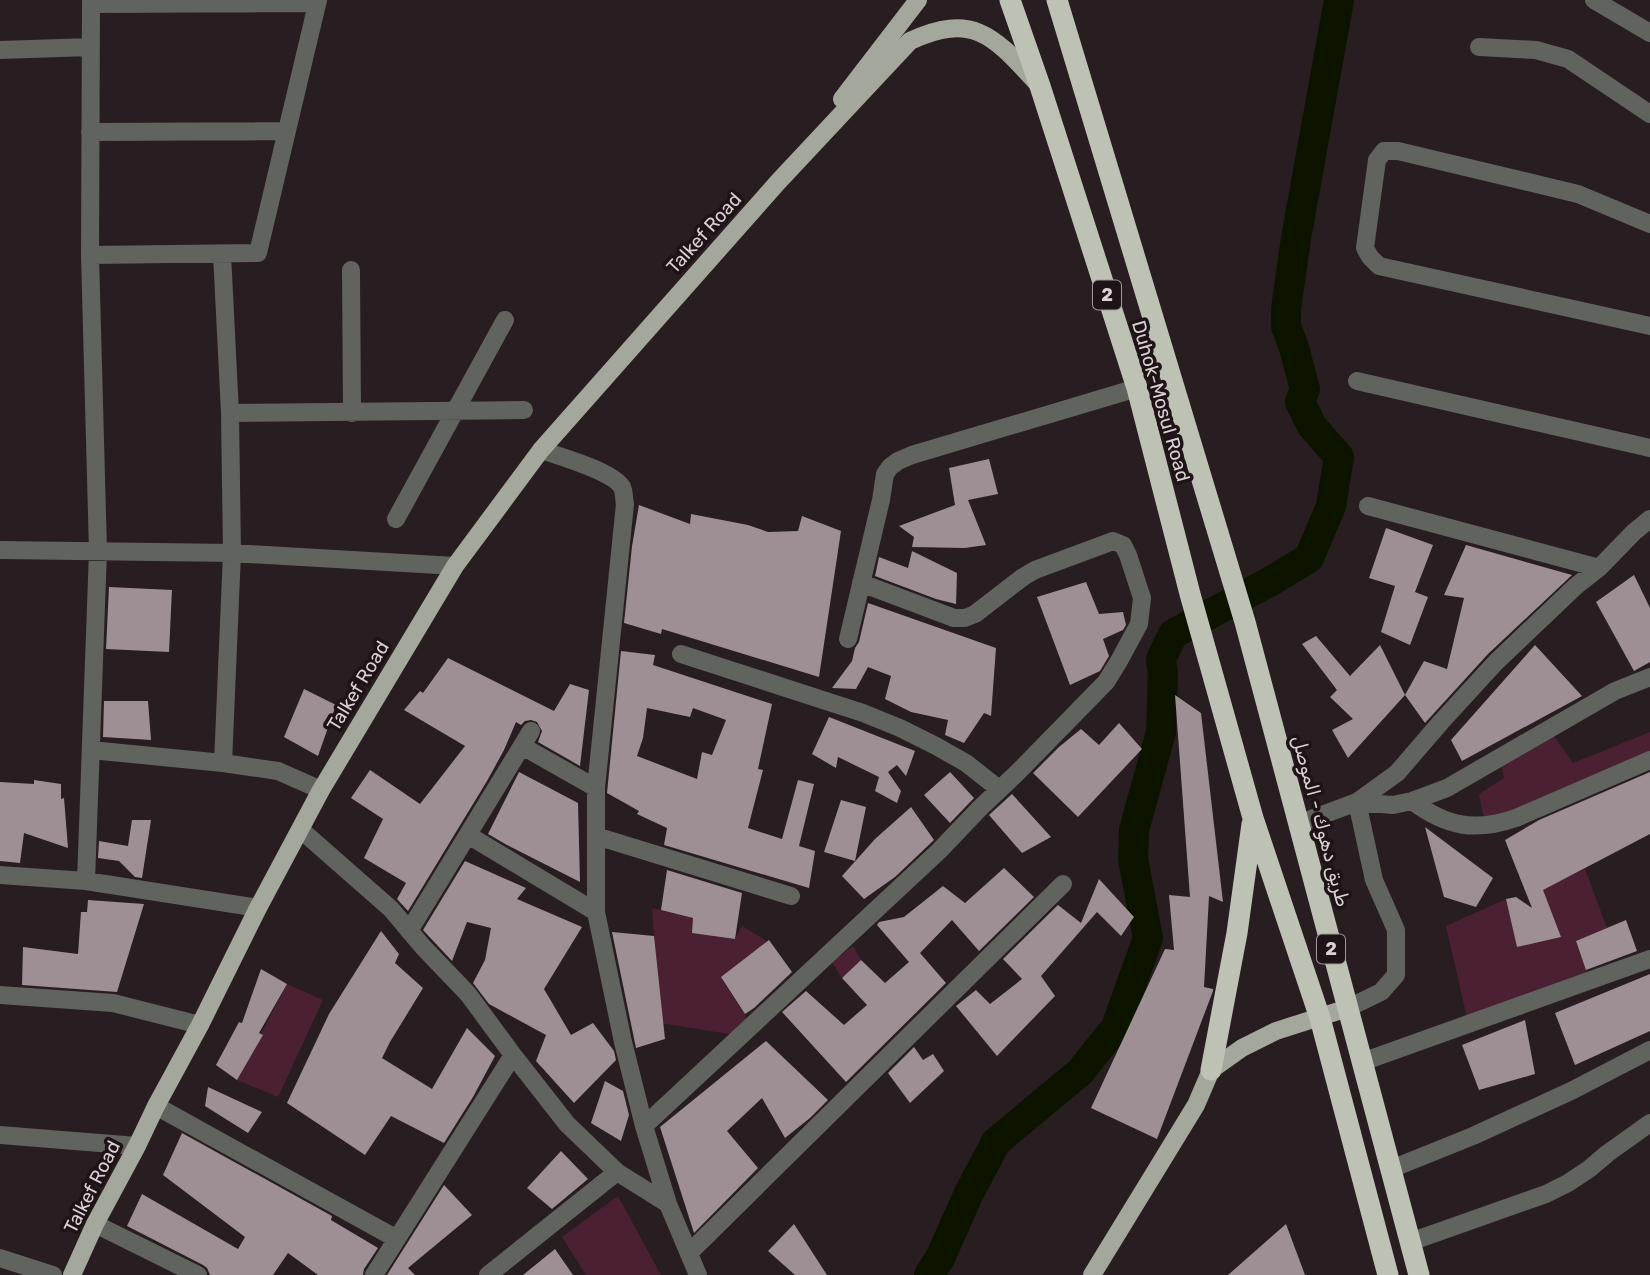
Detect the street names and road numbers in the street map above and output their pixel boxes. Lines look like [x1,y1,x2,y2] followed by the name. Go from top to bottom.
[662,188,746,278] street label: Talkef Road
[1093,281,1121,310] road number: 2
[1127,318,1195,484] street label: Duhok-Mosul Road
[322,637,394,735] street label: Talkef Road
[1287,733,1355,909] street label: طريق دهوك - الموصل
[1317,934,1345,964] road number: 2
[59,1137,125,1237] street label: Talkef Road

